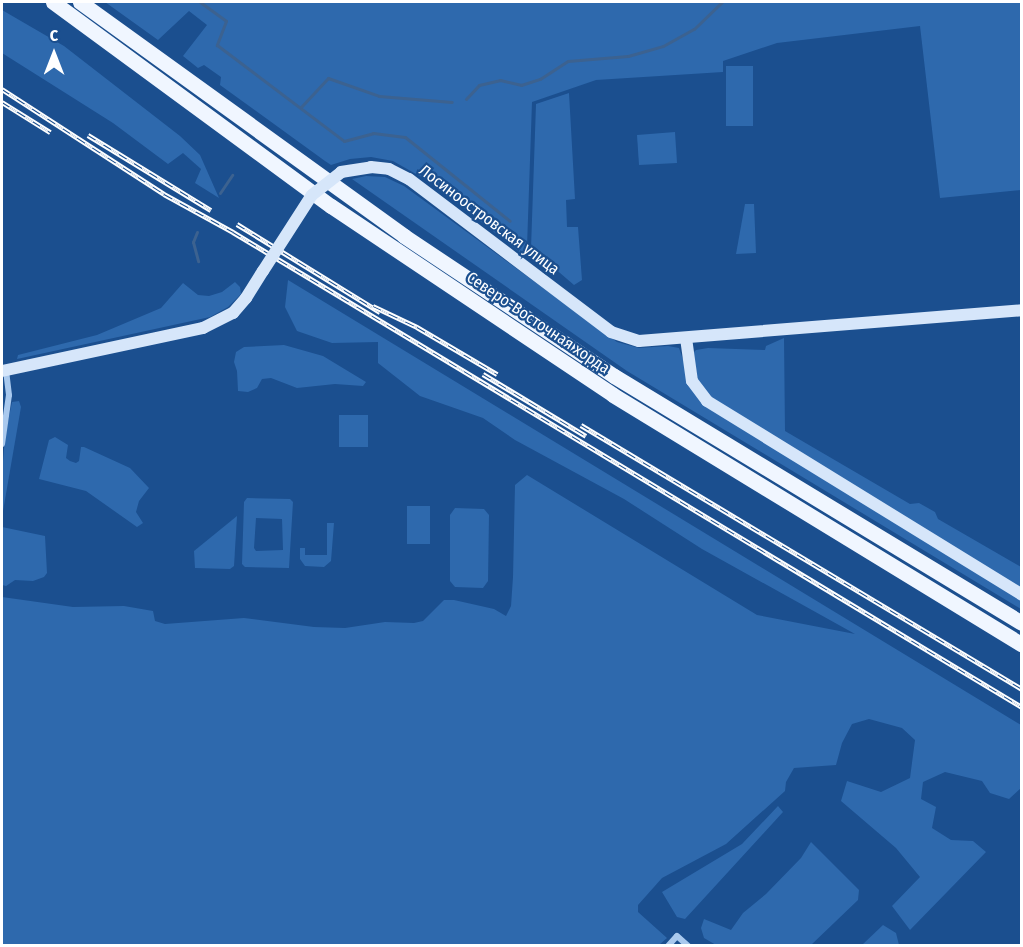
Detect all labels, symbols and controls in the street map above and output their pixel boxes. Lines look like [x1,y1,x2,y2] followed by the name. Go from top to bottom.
[24,24,84,84] north arrow
[50,26,58,45] text: С
[415,161,563,279] street label: Лосиноостровская улица
[463,268,613,378] street label: Северо-Восточная хорда

